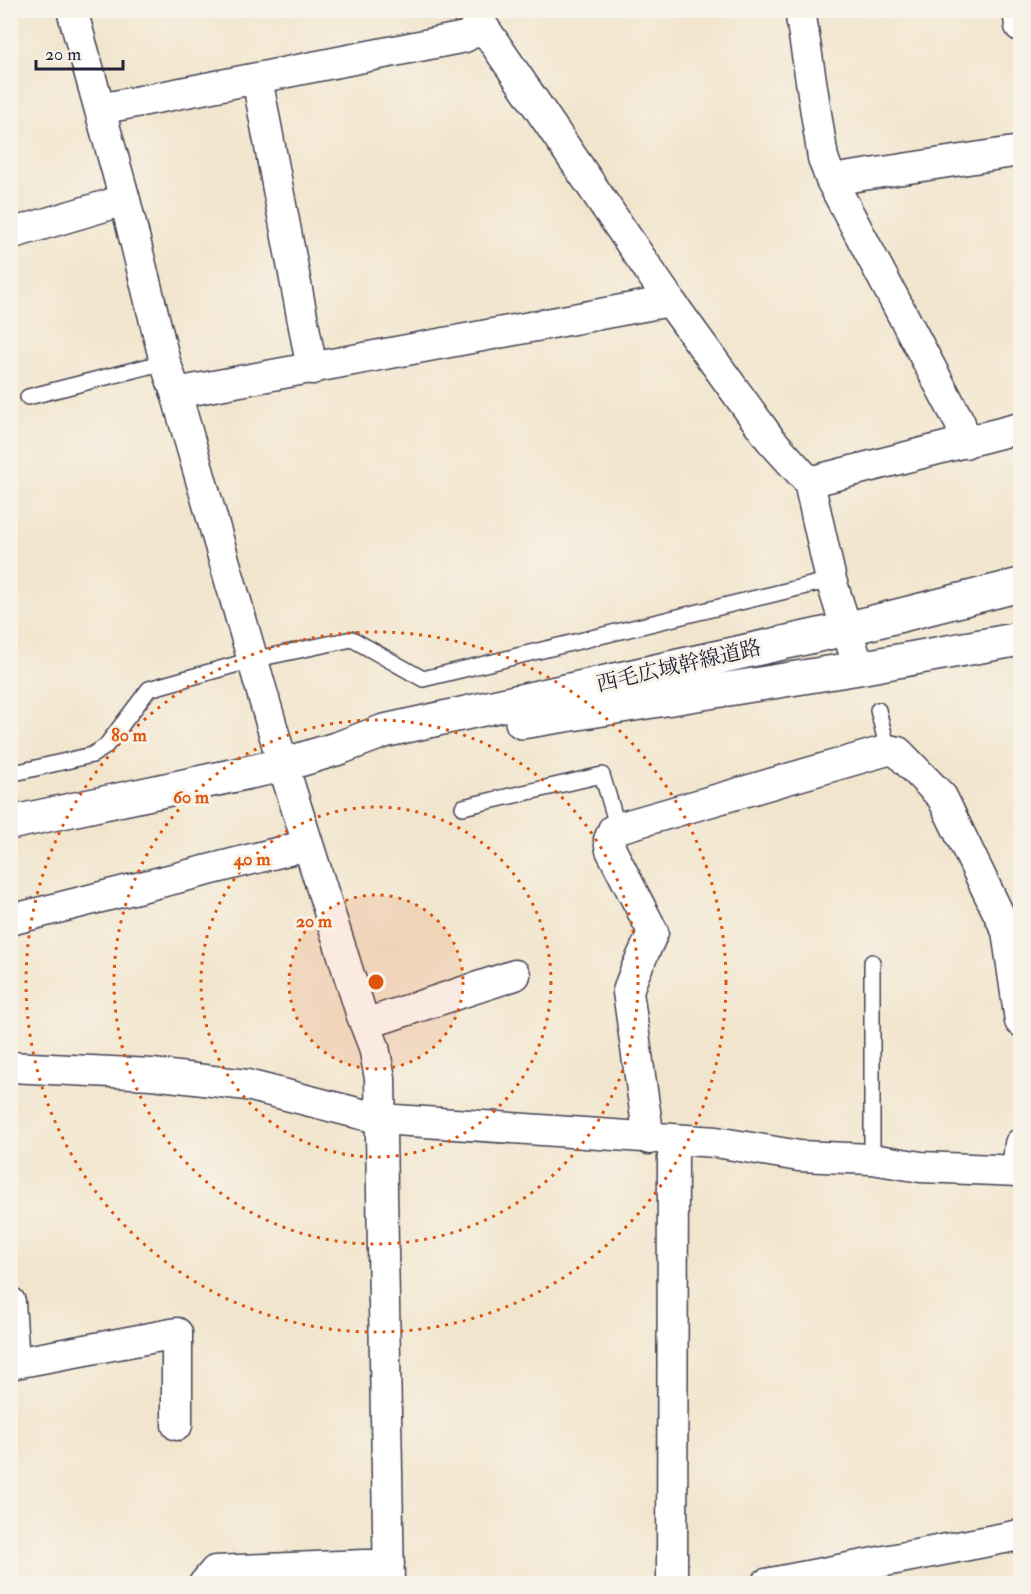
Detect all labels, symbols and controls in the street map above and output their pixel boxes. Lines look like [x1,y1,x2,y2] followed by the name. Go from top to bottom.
[36,33,123,71] scale bar
[45,43,81,66] text: 20 m
[594,634,764,698] street label: 西毛広域幹線道路
[111,724,148,747] text: 80 m
[173,786,210,809] text: 60 m
[233,848,271,871] text: 40 m
[296,910,333,933] text: 20 m
[366,972,386,992] centre of rings

